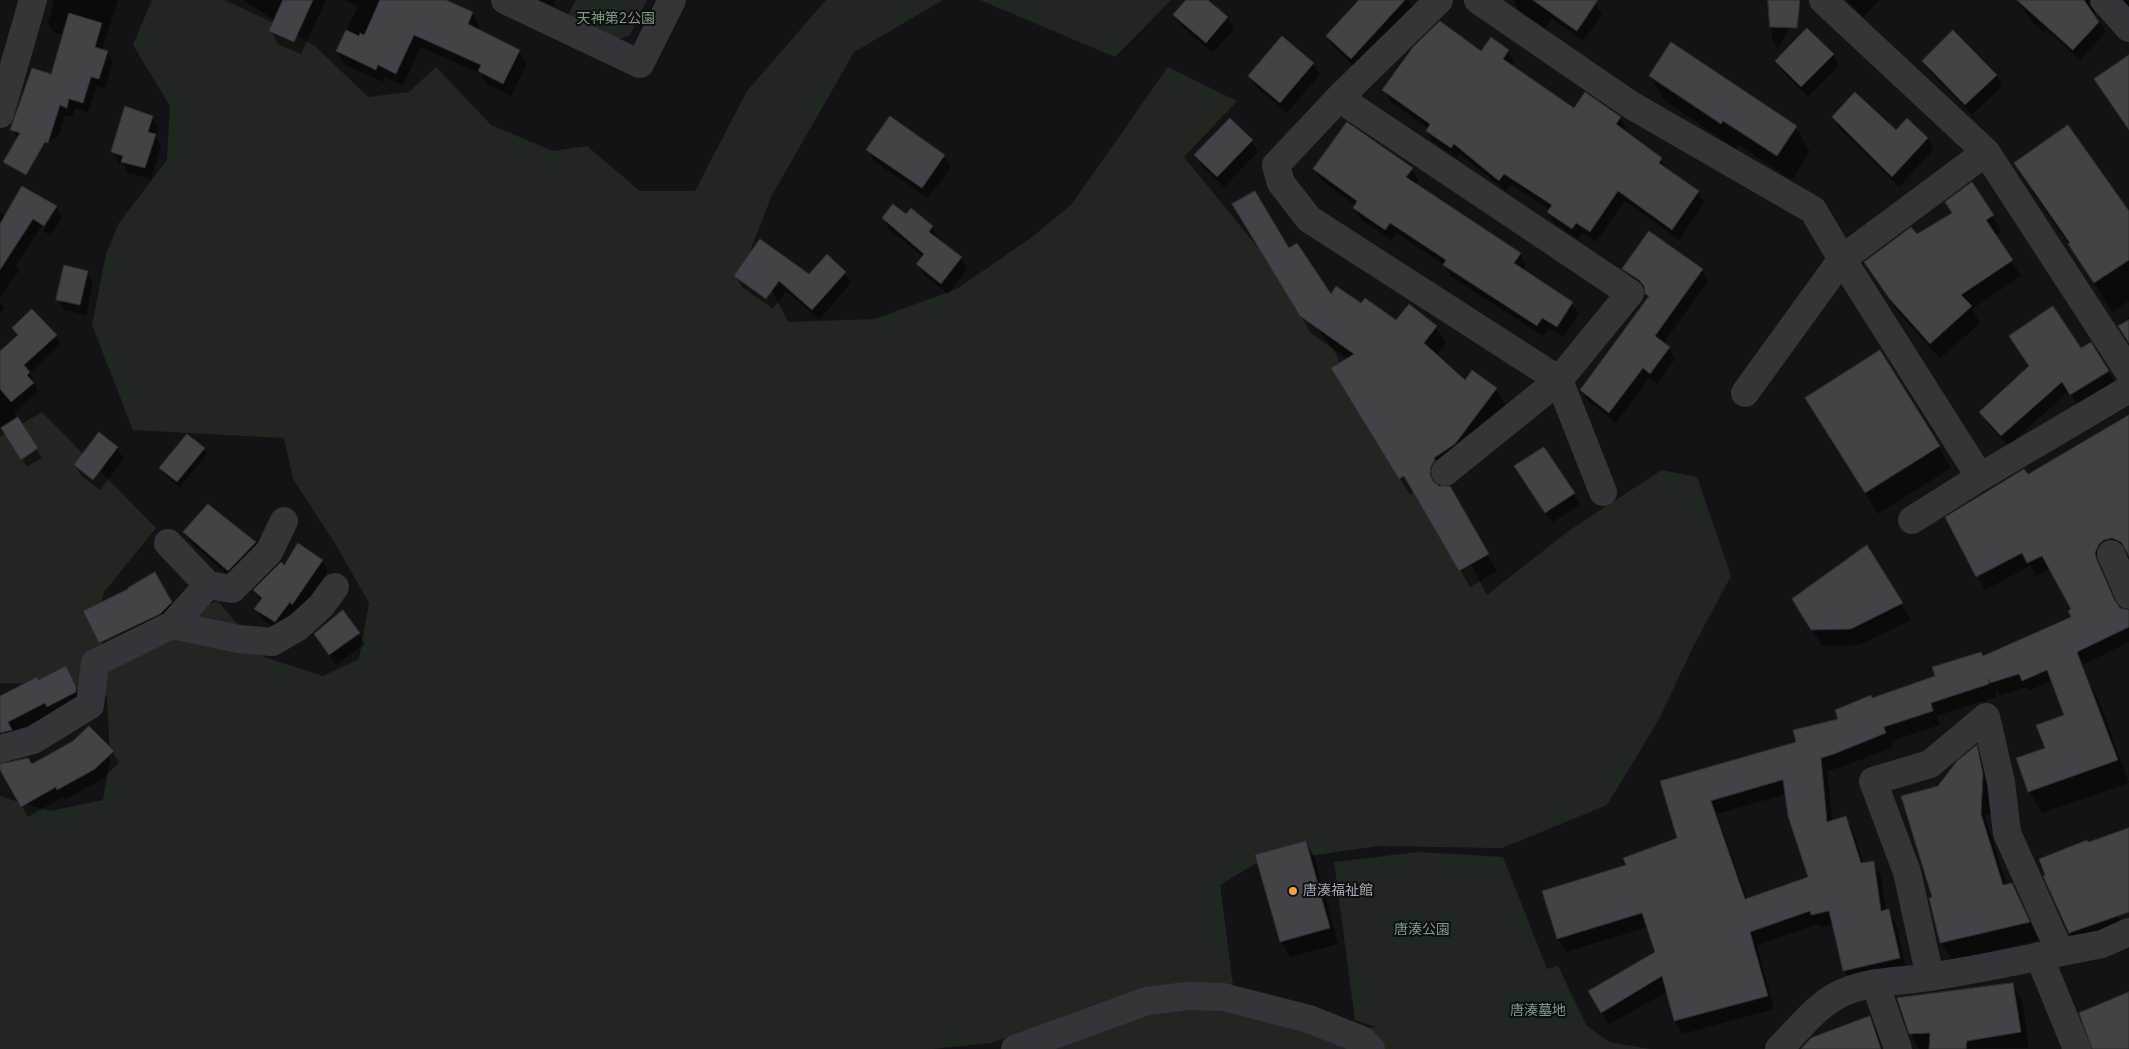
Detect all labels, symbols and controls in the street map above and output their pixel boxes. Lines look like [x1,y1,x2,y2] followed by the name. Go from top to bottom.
[577,11,655,27] park label: 天神第2公園
[1303,883,1373,899] place label: 唐湊福祉館
[1287,885,1299,897] marker: 唐湊福祉館
[1394,922,1450,938] park label: 唐湊公園
[1510,1003,1566,1019] park label: 唐湊墓地

